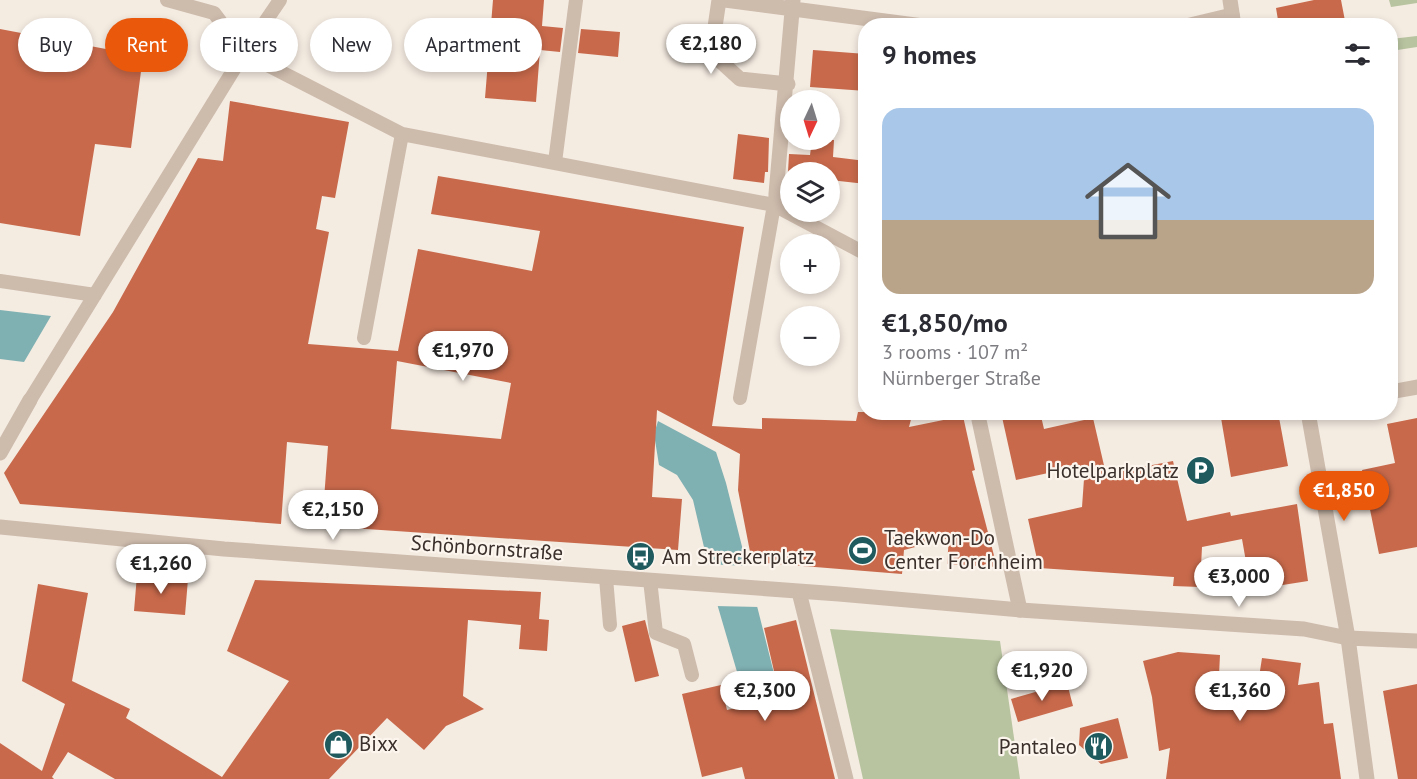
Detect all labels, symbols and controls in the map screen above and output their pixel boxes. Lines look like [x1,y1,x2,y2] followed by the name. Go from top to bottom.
[18,18,93,72] chip: Buy
[105,18,188,72] chip: Rent
[200,18,298,72] chip: Filters
[310,18,392,72] chip: New
[404,18,542,72] chip: Apartment
[662,24,760,75] pin: €2,180
[680,30,742,56] text: €2,180
[882,38,977,71] text: 9 homes
[1341,38,1374,71] icon: filters
[780,90,840,150] north arrow
[780,90,840,366] map controls
[1074,147,1182,255] icon: home
[780,162,840,222] button: layers
[780,234,840,294] button: +
[780,306,840,366] button: −
[882,306,1008,339] text: €1,850/mo
[414,331,512,382] pin: €1,970
[432,337,494,363] text: €1,970
[882,339,1028,365] text: 3 rooms · 107 m²
[882,365,1041,391] text: Nürnberger Straße
[1184,455,1216,487] parking icon: Hotelparkplatz
[1047,457,1179,484] place label: Hotelparkplatz
[1295,471,1393,522] pin: €1,850
[1313,477,1375,503] text: €1,850
[284,490,382,541] pin: €2,150
[302,496,364,522] text: €2,150
[884,524,1043,575] place label: Taekwon-Do Center Forchheim
[410,529,564,566] street label: Schönbornstraße
[847,534,879,566] sports icon: Taekwon-Do Center Forchheim
[625,541,657,573] bus stop icon: Am Streckerplatz
[662,543,814,570] place label: Am Streckerplatz
[112,544,210,595] pin: €1,260
[130,550,192,576] text: €1,260
[1190,557,1288,608] pin: €3,000
[1208,563,1270,589] text: €3,000
[993,651,1091,702] pin: €1,920
[1011,657,1073,683] text: €1,920
[716,671,814,722] pin: €2,300
[1191,671,1289,722] pin: €1,360
[734,677,796,703] text: €2,300
[1209,677,1271,703] text: €1,360
[322,728,354,760] shop icon: Bixx
[359,730,398,757] place label: Bixx
[1082,731,1114,763] restaurant icon: Pantaleo
[999,733,1077,760] place label: Pantaleo

